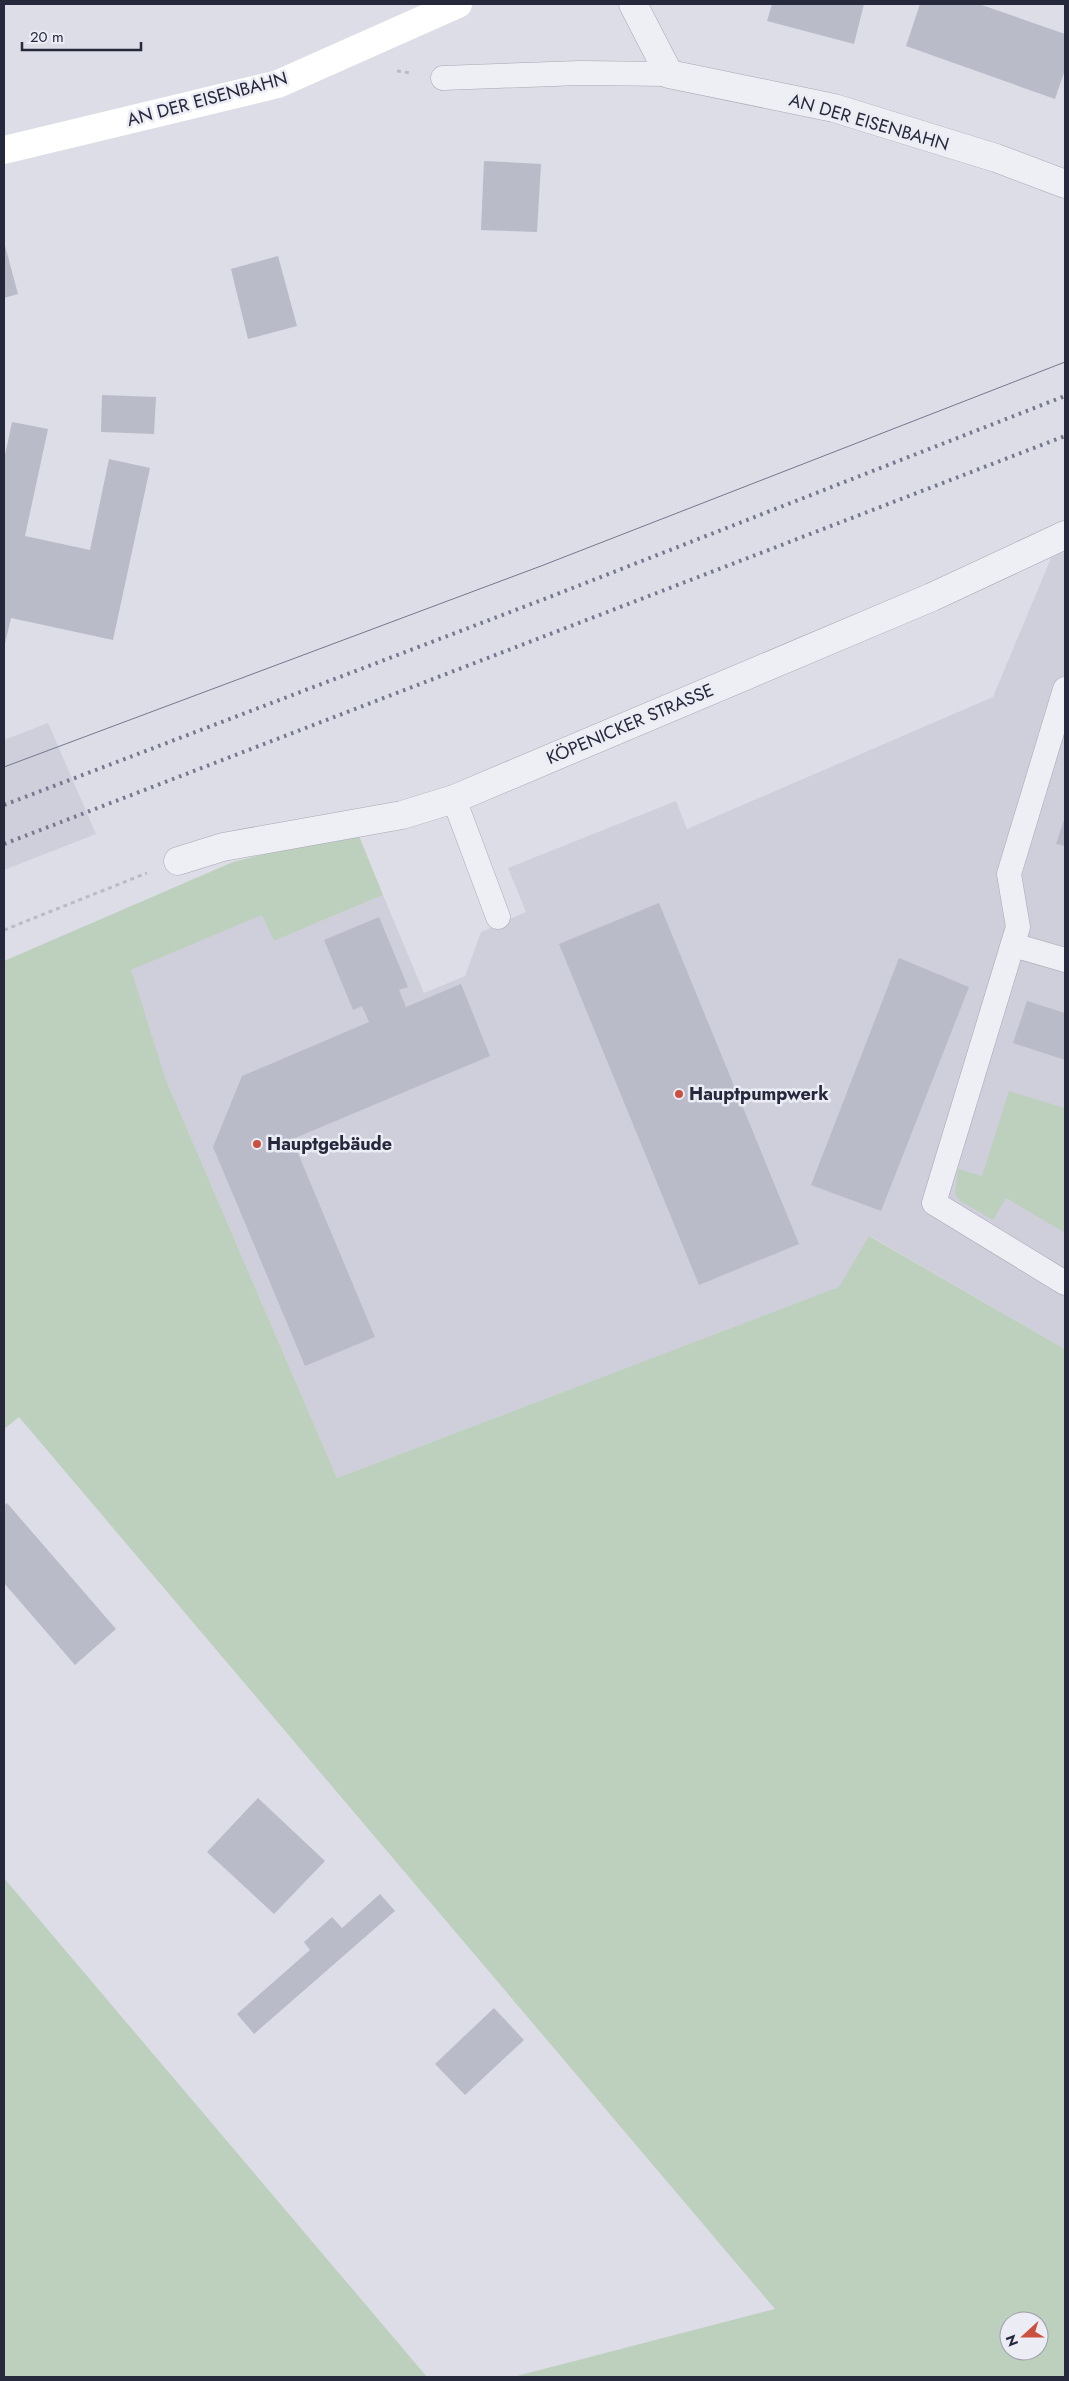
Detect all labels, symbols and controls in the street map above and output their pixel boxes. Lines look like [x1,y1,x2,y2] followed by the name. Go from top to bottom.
[22,20,141,52] scale bar
[30,26,64,48] text: 20 m
[124,65,290,133] street label: AN DER EISENBAHN
[786,87,952,157] street label: AN DER EISENBAHN
[542,677,718,771] street label: KÖPENICKER STRASSE
[689,1081,829,1107] place label: Hauptpumpwerk
[673,1088,685,1100] marker: Hauptpumpwerk
[267,1131,392,1157] place label: Hauptgebäude
[251,1138,263,1150] marker: Hauptgebäude
[999,2311,1049,2361] north arrow
[1001,2332,1023,2349] text: N

